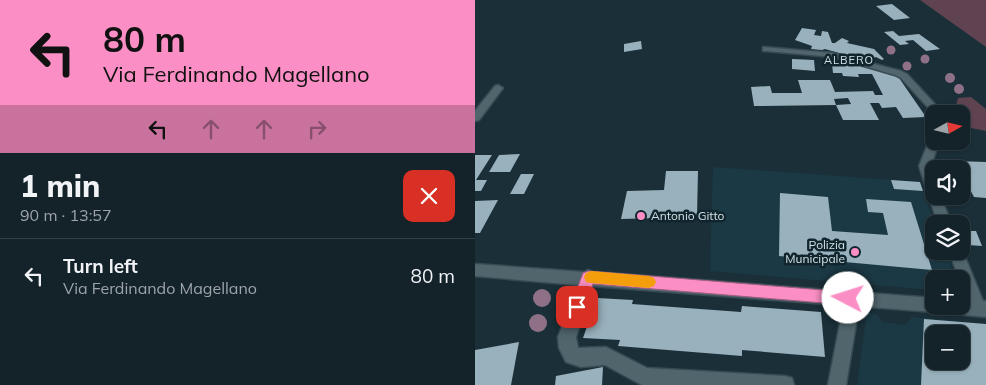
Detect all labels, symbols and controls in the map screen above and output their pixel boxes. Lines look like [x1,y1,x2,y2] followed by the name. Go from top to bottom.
[103,17,186,61] text: 80 m
[20,20,85,85] icon: left
[824,53,874,67] district label: ALBERO
[103,60,370,88] text: Via Ferdinando Magellano
[925,105,970,150] north arrow
[925,105,970,370] map controls
[144,115,172,143] icon: left
[197,115,225,143] icon: ahead
[250,115,278,143] icon: ahead
[303,115,331,143] icon: right
[925,160,970,205] button: sound
[20,167,100,205] text: 1 min
[403,170,455,222] button: close
[20,205,112,225] text: 90 m · 13:57
[651,208,725,223] place label: Antonio Gitto
[635,210,647,222] marker: Antonio Gitto
[925,215,970,260] button: layers
[785,237,845,266] place label: Polizia Municipale
[849,246,861,258] marker: Polizia Municipale
[63,254,138,278] text: Turn left
[20,262,48,290] icon: left
[411,264,455,288] text: 80 m
[925,270,970,315] button: +
[821,271,873,323] position arrow
[63,278,257,298] text: Via Ferdinando Magellano
[556,286,598,328] pin
[563,293,591,321] icon: arrive
[925,325,970,370] button: −

